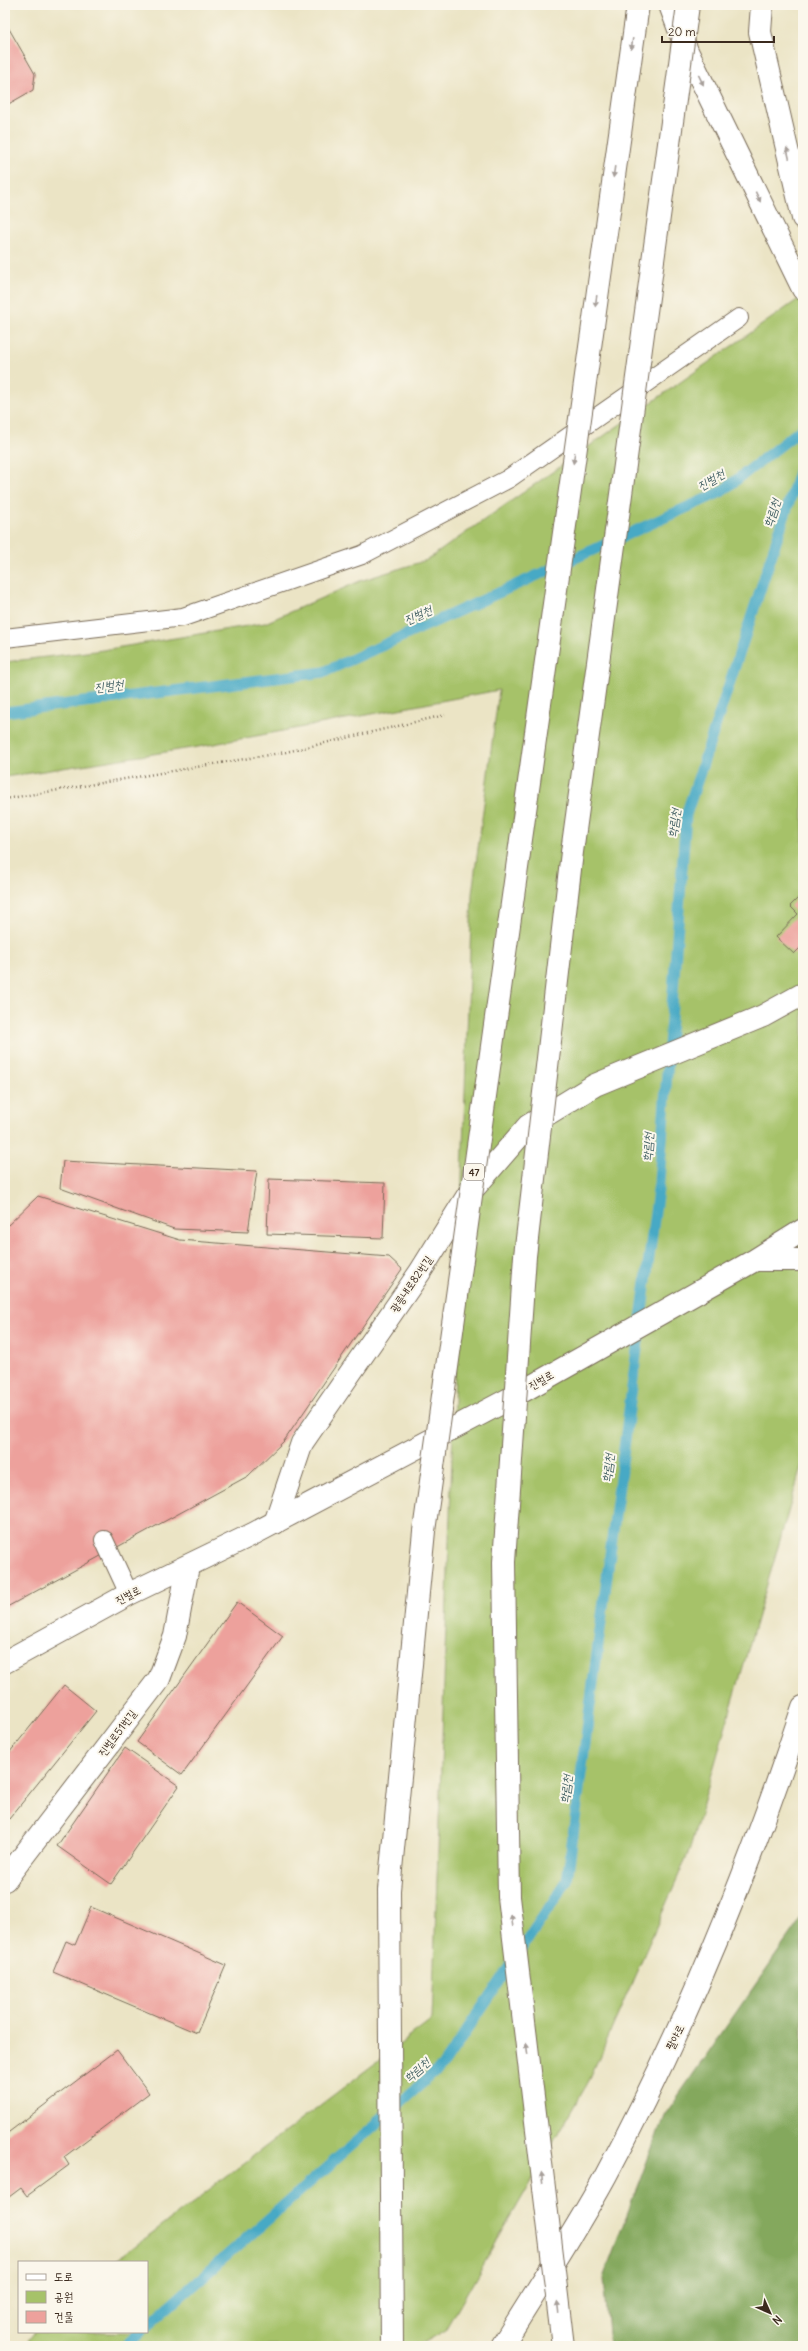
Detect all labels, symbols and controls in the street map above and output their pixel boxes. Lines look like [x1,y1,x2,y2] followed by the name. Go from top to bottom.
[662,18,774,44] scale bar
[668,24,696,39] text: 20 m
[629,38,635,50] one-way arrow
[698,74,704,85] one-way arrow
[785,147,791,159] one-way arrow
[611,166,617,178] one-way arrow
[755,191,761,202] one-way arrow
[593,295,599,307] one-way arrow
[571,452,577,464] one-way arrow
[694,465,728,493] water label: 진벌천
[760,495,784,529] water label: 학림천
[402,601,435,627] water label: 진벌천
[94,676,126,695] water label: 진벌천
[664,806,683,838] water label: 학림천
[639,1131,656,1162] water label: 학림천
[464,1164,484,1180] road number: 47
[387,1253,435,1315] street label: 광릉내로82번길
[526,1367,556,1393] street label: 진벌로
[598,1451,617,1483] water label: 학림천
[113,1583,143,1607] street label: 진벌로
[95,1707,139,1759] street label: 진벌로51번길
[556,1772,575,1804] water label: 학림천
[509,1914,515,1926] one-way arrow
[663,2022,687,2052] street label: 팔야로
[524,2043,530,2055] one-way arrow
[401,2054,434,2085] water label: 학림천
[539,2172,545,2184] one-way arrow
[18,2261,148,2333] legend
[54,2269,73,2284] text: 도로
[54,2289,73,2304] text: 공원
[750,2293,790,2333] north arrow
[554,2301,561,2313] one-way arrow
[54,2309,74,2324] text: 건물
[769,2312,785,2328] text: N

